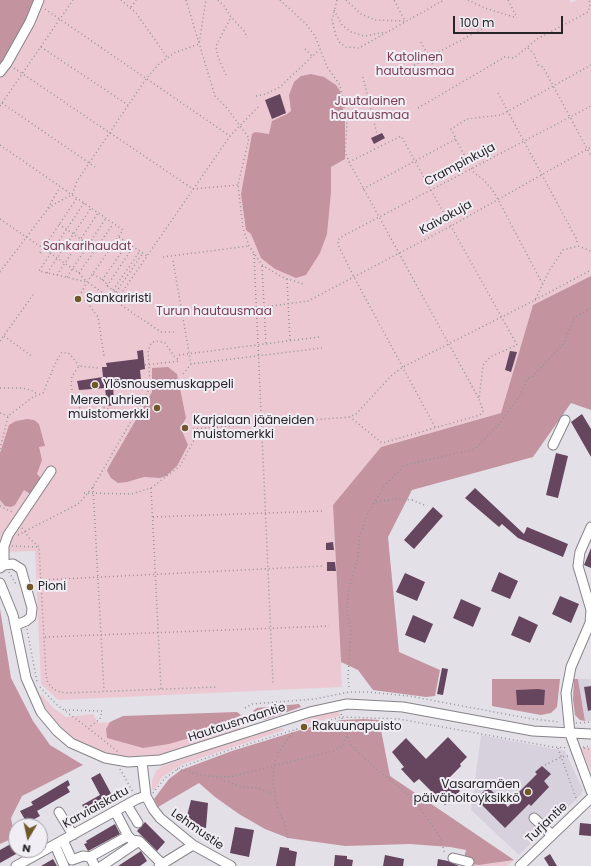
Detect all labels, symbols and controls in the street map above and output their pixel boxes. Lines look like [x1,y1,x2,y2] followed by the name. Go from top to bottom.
[455,8,565,34] scale bar
[460,14,494,31] text: 100 m
[376,51,454,79] park label: Katolinen hautausmaa
[331,95,409,123] park label: Juutalainen hautausmaa
[422,140,498,190] street label: Crampinkuja
[417,198,475,238] street label: Kaivokuja
[43,240,131,254] park label: Sankarihaudat
[86,292,152,306] place label: Sankariristi
[73,294,83,304] marker: Sankariristi
[156,305,272,319] park label: Turun hautausmaa
[103,378,234,392] place label: Ylösnousemuskappeli
[90,380,100,390] marker: Ylösnousemuskappeli
[68,394,149,422] place label: Meren uhrien muistomerkki
[152,403,162,413] marker: Meren uhrien muistomerkki
[193,414,314,442] place label: Karjalaan jääneiden muistomerkki
[180,423,190,433] marker: Karjalaan jääneiden muistomerkki
[38,580,66,594] place label: Pioni
[25,582,35,592] marker: Pioni
[186,700,288,746] street label: Hautausmaantie
[312,720,402,734] place label: Rakuunapuisto
[299,722,309,732] marker: Rakuunapuisto
[413,778,520,806] place label: Vasaramäen päivähoitoyksikkö
[61,784,131,832] street label: Karviaiskatu
[523,787,533,797] marker: Vasaramäen päivähoitoyksikkö
[523,800,571,846] street label: Turjantie
[168,807,226,853] street label: Lehmustie
[8,818,48,858] north arrow
[21,840,32,857] text: N

